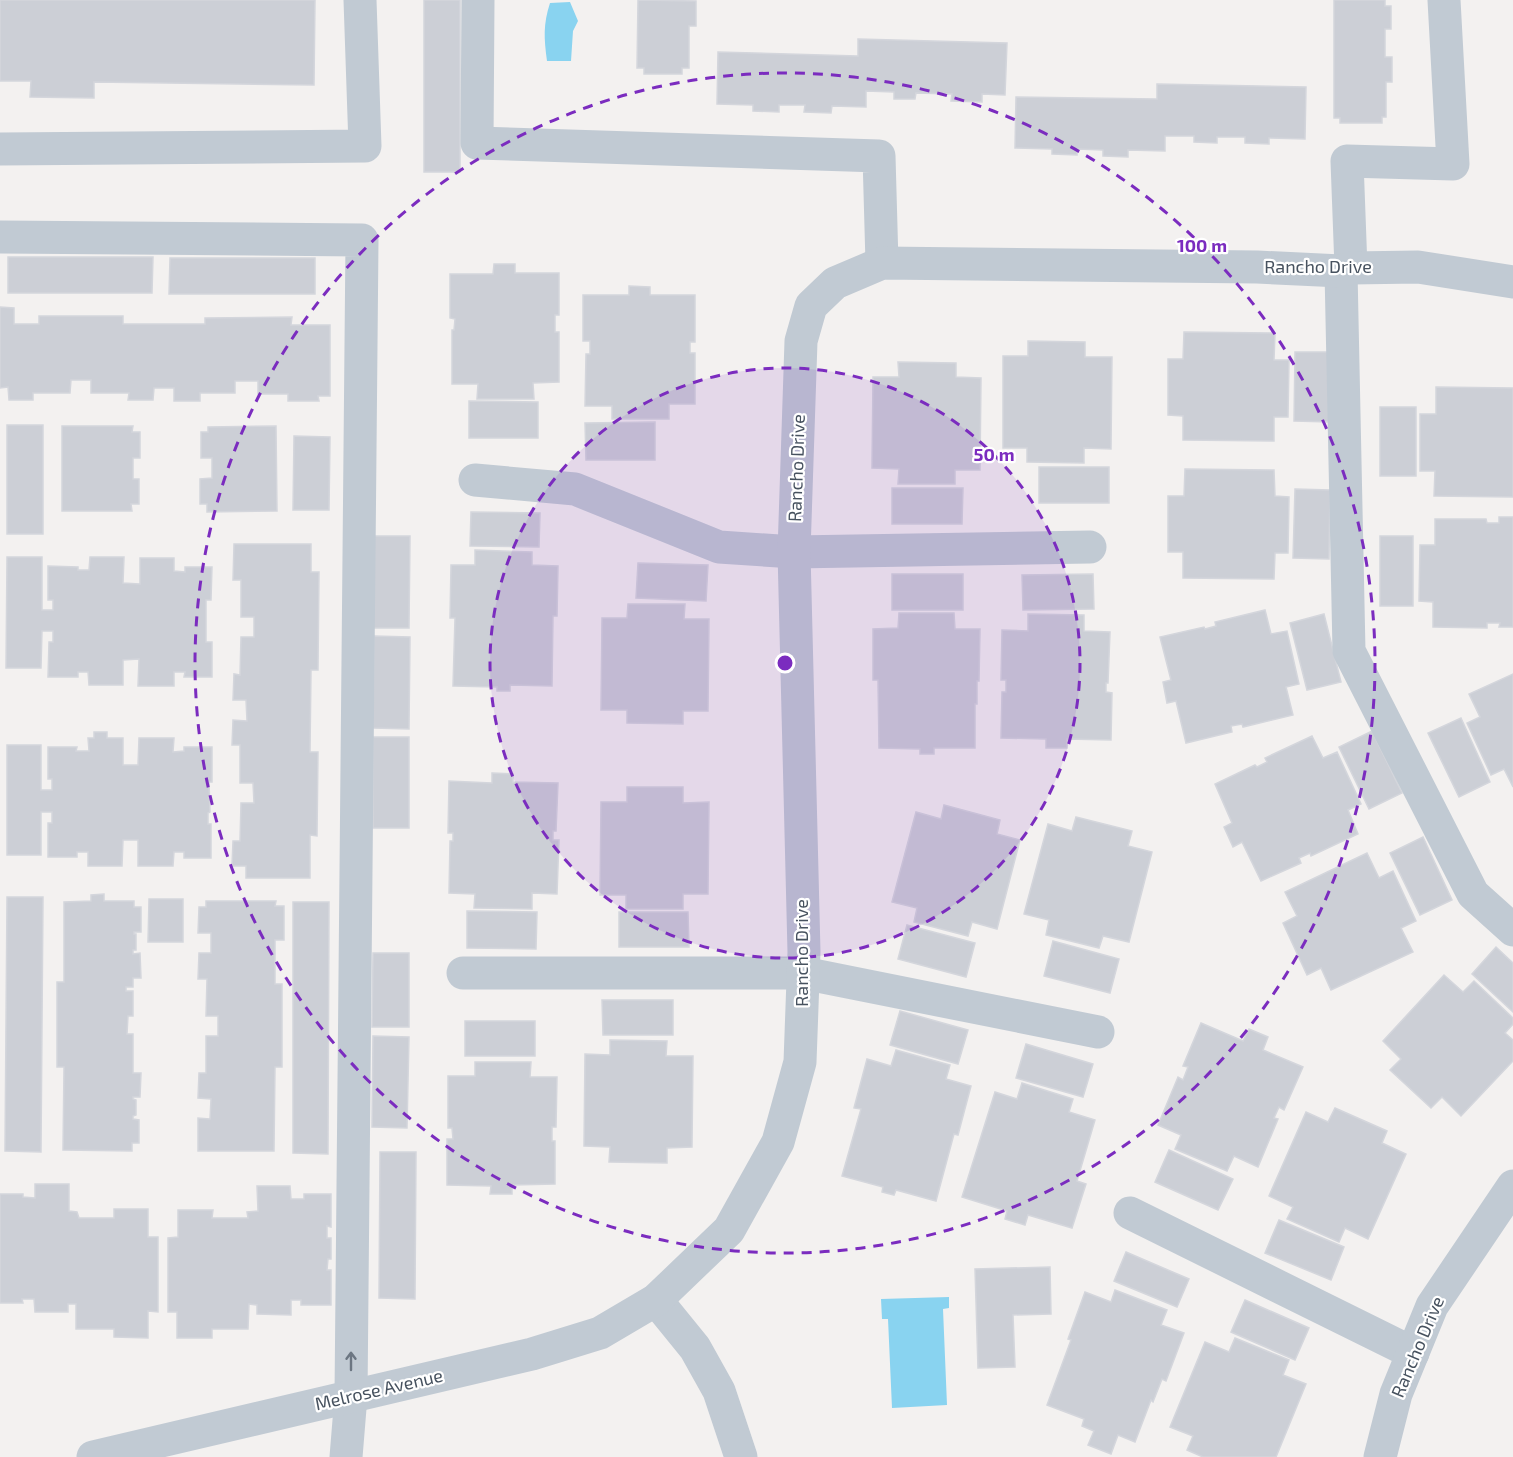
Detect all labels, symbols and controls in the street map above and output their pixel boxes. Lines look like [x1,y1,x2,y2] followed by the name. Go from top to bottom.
[1177,234,1227,256] text: 100 m
[1264,255,1372,277] street label: Rancho Drive
[783,414,809,522] street label: Rancho Drive
[973,443,1015,465] text: 50 m
[775,653,795,673] centre of rings
[790,899,812,1007] street label: Rancho Drive
[1386,1293,1448,1400] street label: Rancho Drive
[345,1352,357,1372] one-way arrow
[313,1364,445,1414] street label: Melrose Avenue

